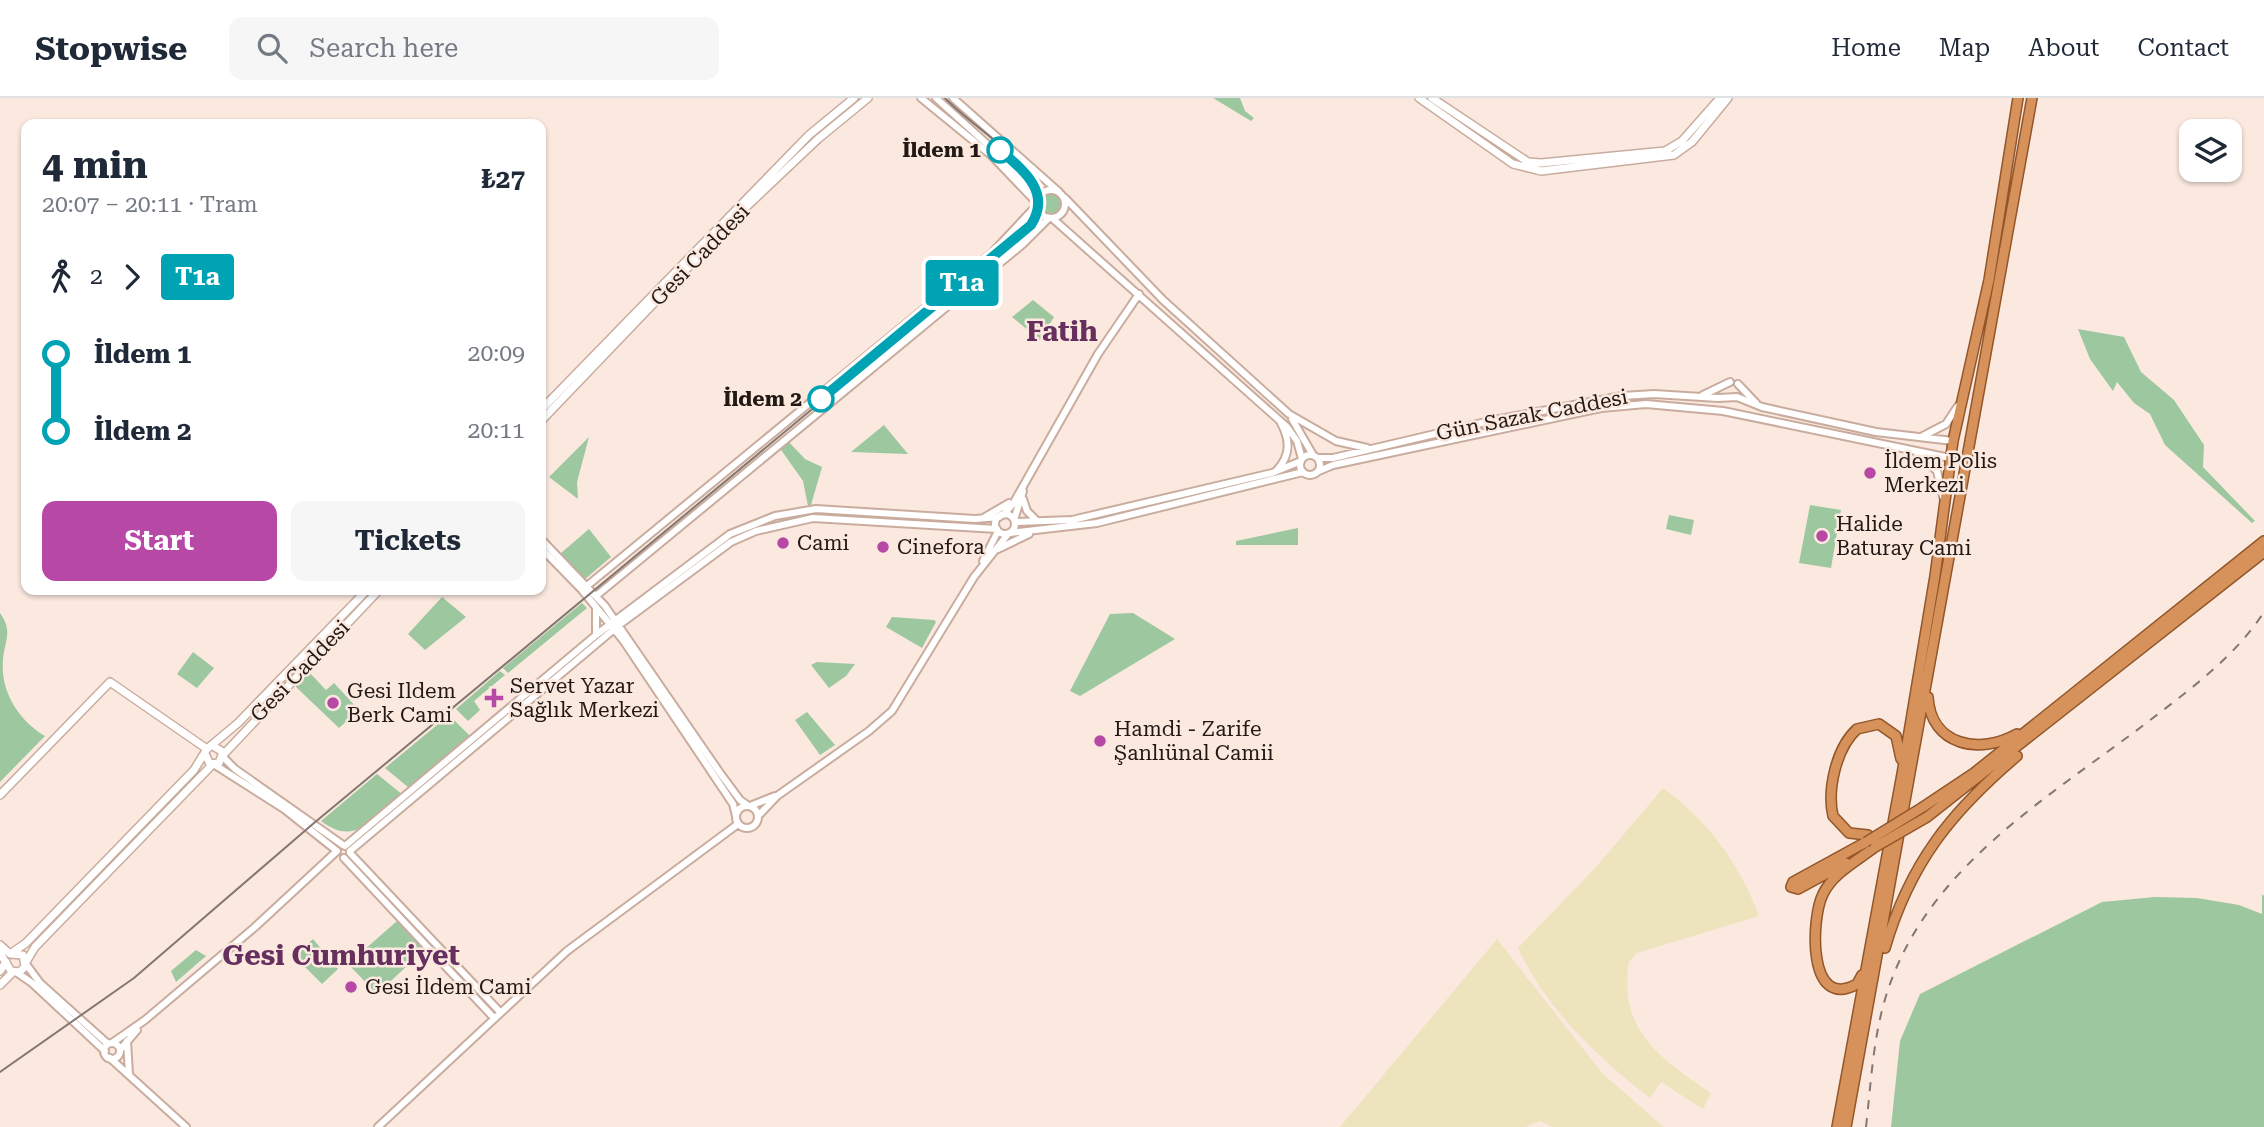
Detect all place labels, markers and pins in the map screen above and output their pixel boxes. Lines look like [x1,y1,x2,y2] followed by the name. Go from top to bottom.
[902,137,981,162] place label: İldem 1
[987,137,1013,163] marker: İldem 1
[723,386,802,411] place label: İldem 2
[808,386,834,412] marker: İldem 2
[1884,449,1997,497] place label: İldem Polis Merkezi
[1862,465,1878,481] marker: İldem Polis Merkezi
[1836,512,1972,560] place label: Halide Baturay Cami
[1814,528,1830,544] marker: Halide Baturay Cami
[797,531,850,555] place label: Cami
[775,535,791,551] marker: Cami
[897,535,985,559] place label: Cinefora
[875,539,891,555] marker: Cinefora
[510,674,659,722] place label: Servet Yazar Sağlık Merkezi
[347,679,456,727] place label: Gesi Ildem Berk Cami
[484,688,504,708] marker: Servet Yazar Sağlık Merkezi
[325,695,341,711] marker: Gesi Ildem Berk Cami
[1114,717,1274,765] place label: Hamdi - Zarife Şanlıünal Camii
[1092,733,1108,749] marker: Hamdi - Zarife Şanlıünal Camii
[365,975,532,999] place label: Gesi İldem Cami
[343,979,359,995] marker: Gesi İldem Cami

